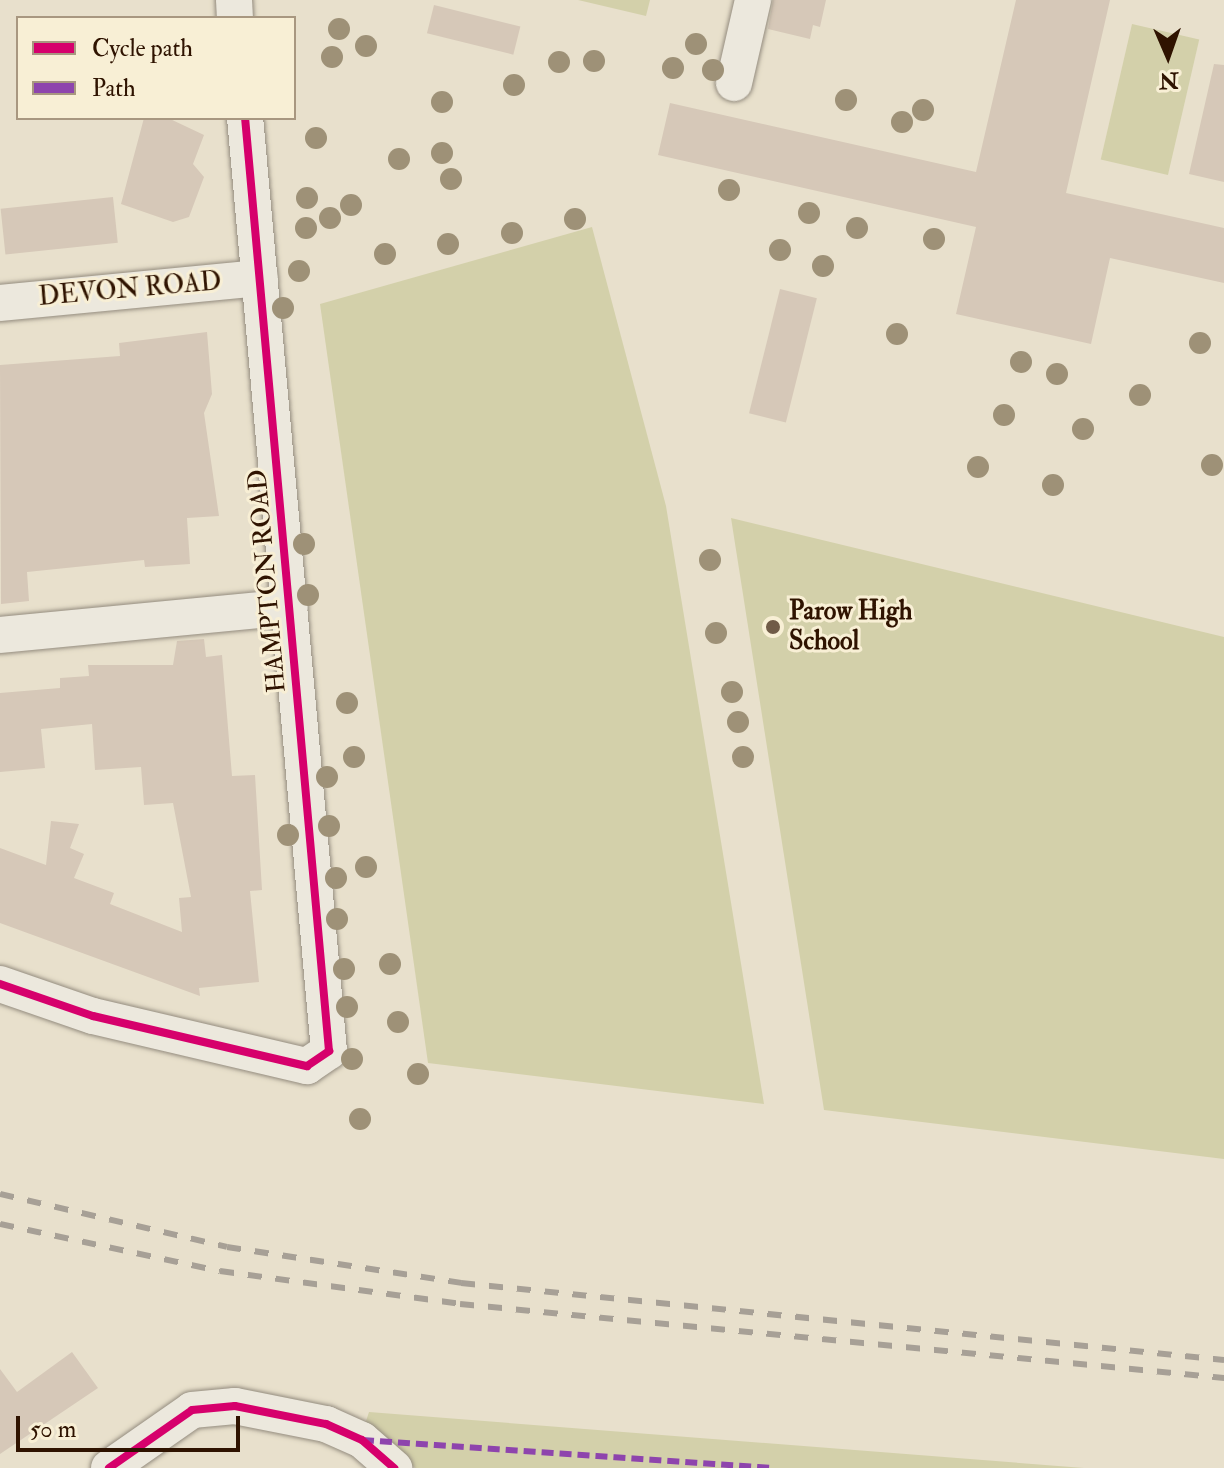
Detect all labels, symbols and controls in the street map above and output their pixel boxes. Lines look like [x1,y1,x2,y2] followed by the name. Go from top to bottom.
[16,16,296,120] legend
[1128,16,1208,96] north arrow
[92,33,193,64] text: Cycle path
[1159,66,1179,94] text: N
[92,73,136,104] text: Path
[37,266,223,314] street label: DEVON ROAD
[243,468,293,694] street label: HAMPTON ROAD
[789,596,912,658] place label: Parow High School
[764,618,782,636] marker: Parow High School
[20,1400,244,1450] scale bar
[30,1414,76,1445] text: 50 m

